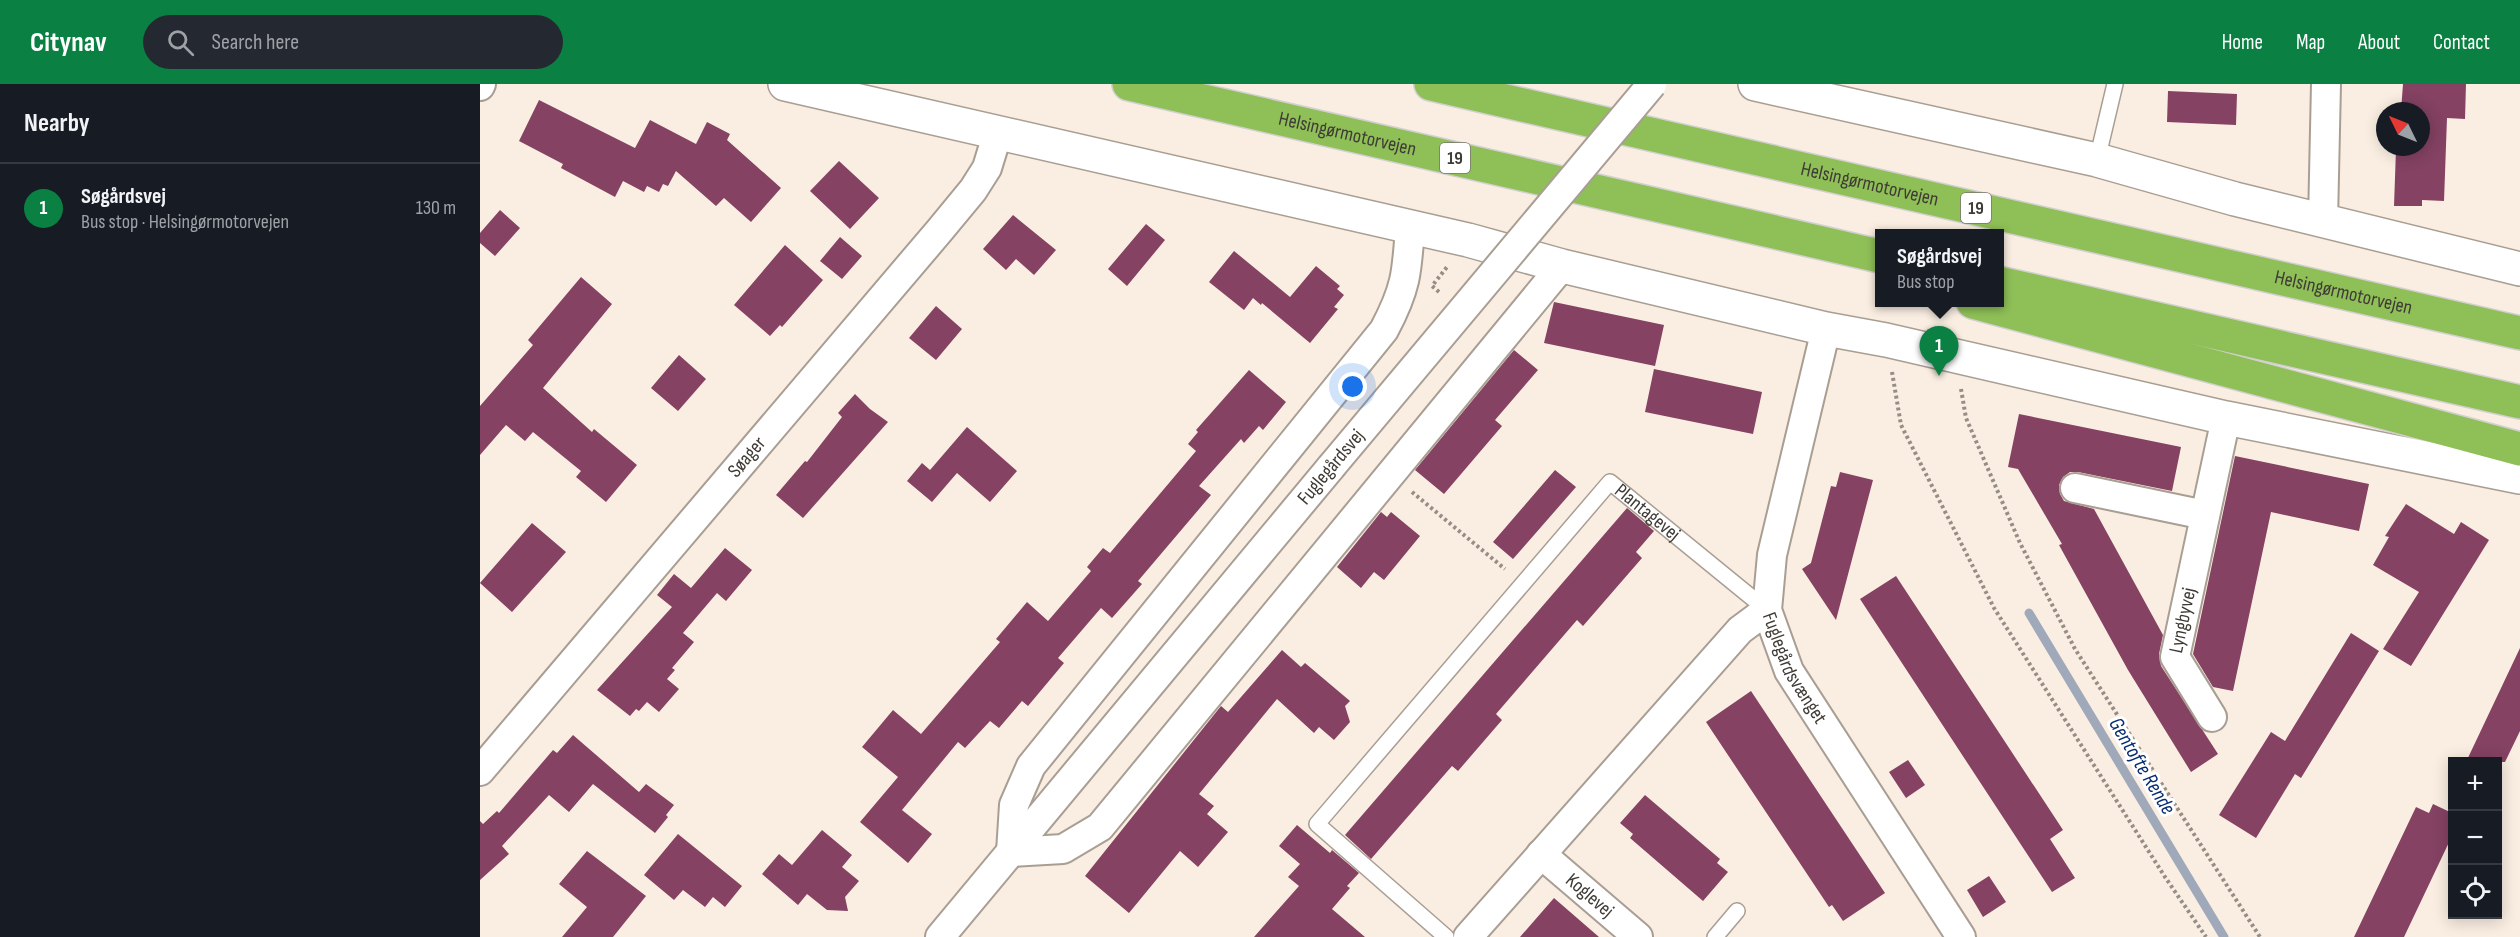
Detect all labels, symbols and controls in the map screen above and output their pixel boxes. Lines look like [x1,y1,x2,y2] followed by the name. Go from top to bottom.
[143,15,563,69] search box
[30,26,107,59] text: Citynav
[164,26,197,59] icon: search
[212,29,299,56] text: Search here
[2222,30,2263,55] text: Home
[2296,30,2325,55] text: Map
[2358,30,2400,55] text: About
[2433,30,2490,55] text: Contact
[2376,102,2430,156] north arrow
[1276,107,1419,161] street label: Helsingørmotorvejen
[24,108,90,139] text: Nearby
[1440,143,1470,173] road number: 19
[1798,157,1941,212] street label: Helsingørmotorvejen
[81,183,166,210] text: Søgårdsvej
[1961,193,1991,223] road number: 19
[40,196,47,220] text: 1
[416,196,456,220] text: 130 m
[81,210,289,234] text: Bus stop · Helsingørmotorvejen
[1875,229,2004,307] popup
[1897,243,1982,270] text: Søgårdsvej
[2272,265,2415,320] street label: Helsingørmotorvejen
[1897,270,1954,294] text: Bus stop
[1920,326,1958,376] pin: 1
[1338,372,1367,401] your location
[1293,424,1369,510] street label: Fuglegårdsvej
[723,432,771,483] street label: Søager
[1610,479,1685,546] street label: Plantagevej
[2164,585,2201,655] street label: Lyngbyvej
[1757,609,1832,728] street label: Fuglegårdsvænget
[2103,713,2181,819] water label: Gentofte Rende
[2448,757,2502,919] map controls
[2448,757,2502,811] button: +
[2448,811,2502,865] button: −
[2448,865,2502,919] button: locate
[1561,868,1619,923] street label: Koglevej

